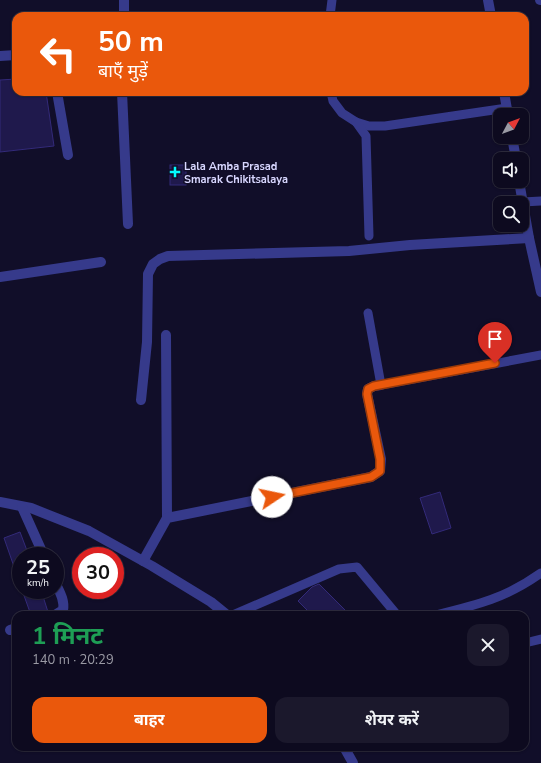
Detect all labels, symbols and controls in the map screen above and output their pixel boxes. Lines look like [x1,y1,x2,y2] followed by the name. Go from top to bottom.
[98,23,164,61] text: 50 m
[32,28,84,80] icon: left
[98,59,148,83] text: बाएँ मुड़ें
[493,108,529,144] north arrow
[493,108,529,232] map controls
[493,152,529,188] button: sound
[184,159,288,187] place label: Lala Amba Prasad Smarak Chikitsalaya
[169,166,181,178] marker: Lala Amba Prasad Smarak Chikitsalaya
[493,196,529,232] button: search
[478,322,512,363] pin
[484,328,506,350] icon: arrive
[251,476,293,518] position arrow
[72,547,124,599] speed limit sign: 30
[26,554,50,581] text: 25
[27,576,49,590] text: km/h
[32,620,103,652] text: 1 मिनट
[467,624,509,666] button: close
[32,651,114,669] text: 140 m · 20:29
[32,697,267,743] button: बाहर
[275,697,509,743] button: शेयर करें

